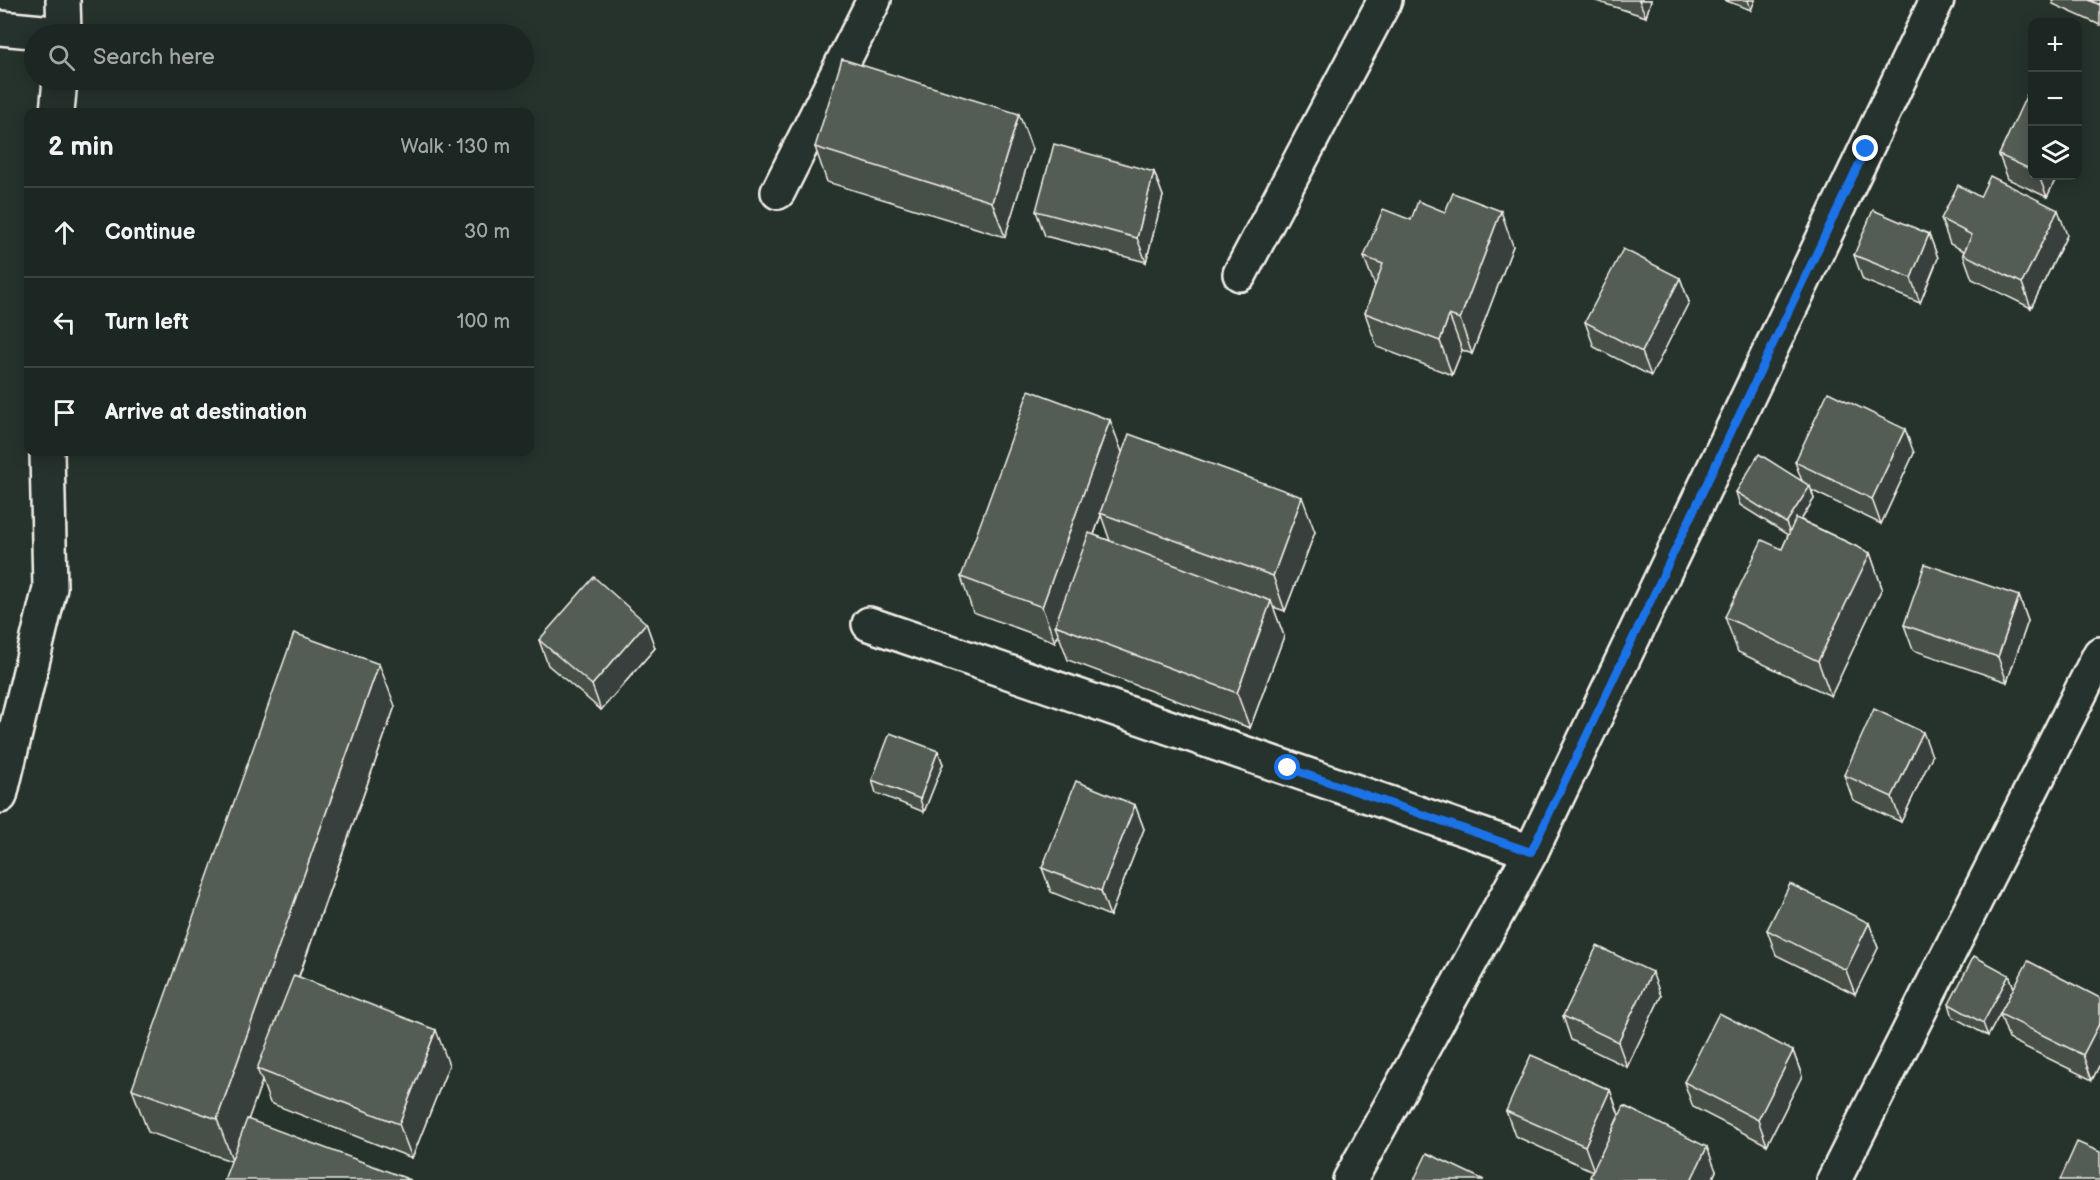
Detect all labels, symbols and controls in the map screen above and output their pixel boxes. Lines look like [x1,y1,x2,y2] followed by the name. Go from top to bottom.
[2028,18,2082,180] map controls
[2028,18,2082,72] button: +
[24,24,534,90] search box
[45,41,78,74] icon: search
[93,44,215,71] text: Search here
[2028,72,2082,126] button: −
[2028,126,2082,180] button: layers
[48,132,114,163] text: 2 min
[401,135,510,159] text: Walk · 130 m
[1852,135,1878,161] route end
[48,216,81,249] icon: ahead
[105,219,195,246] text: Continue
[464,220,510,244] text: 30 m
[48,306,81,339] icon: left
[105,309,189,336] text: Turn left
[457,310,510,334] text: 100 m
[48,396,81,429] icon: arrive
[105,399,307,426] text: Arrive at destination
[1274,754,1300,780] route start

